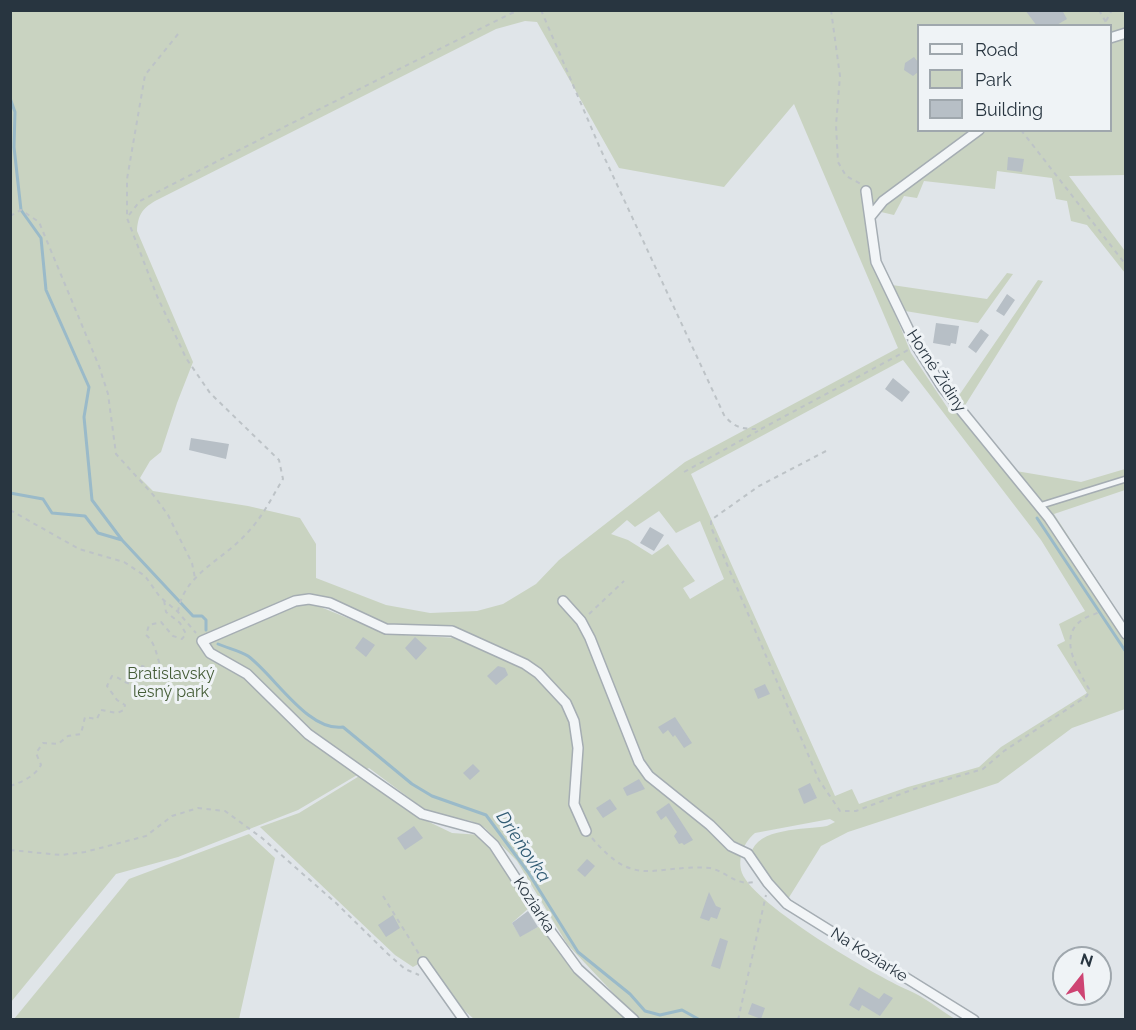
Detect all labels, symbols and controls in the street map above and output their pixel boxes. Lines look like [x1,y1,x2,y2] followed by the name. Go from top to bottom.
[917,24,1112,132] legend
[975,39,1018,60] text: Road
[975,69,1012,90] text: Park
[975,99,1043,120] text: Building
[902,326,970,416] street label: Horné Židiny
[127,664,215,702] park label: Bratislavský lesný park
[491,807,555,887] water label: Drieňovka
[509,874,559,936] street label: Koziarka
[827,924,911,986] street label: Na Koziarke
[1052,946,1112,1006] north arrow
[1078,949,1095,971] text: N

